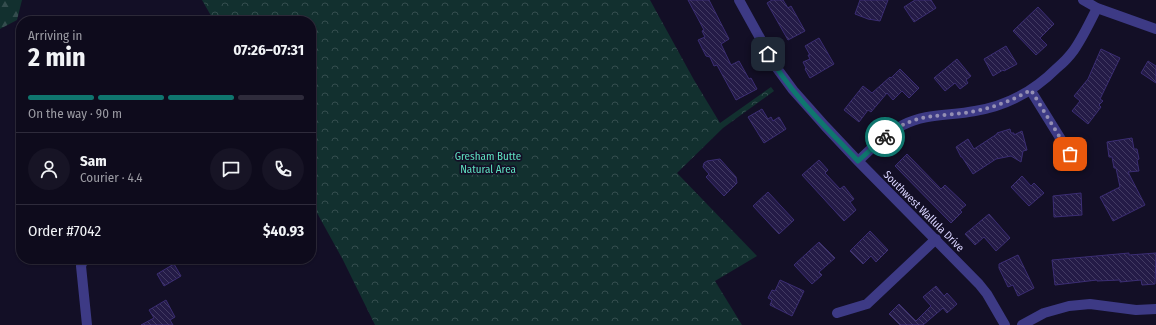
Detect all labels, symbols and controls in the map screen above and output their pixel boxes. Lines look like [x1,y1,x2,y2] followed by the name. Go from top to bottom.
[28,28,82,43] text: Arriving in
[751,37,785,71] pin
[233,41,304,59] text: 07:26–07:31
[28,42,86,73] text: 2 min
[757,43,779,65] icon: home
[28,106,122,121] text: On the way · 90 m
[865,117,905,157] courier
[874,126,896,148] icon: bike
[1053,137,1087,171] pin
[1059,143,1081,165] icon: bag
[28,148,70,190] button: person
[210,148,252,190] button: chat
[262,148,304,190] button: phone
[455,150,521,176] park label: Gresham Butte Natural Area
[80,152,107,170] text: Sam
[881,168,967,254] street label: Southwest Wallula Drive
[80,170,143,185] text: Courier · 4.4
[28,222,101,240] text: Order #7042
[263,222,304,240] text: $40.93

